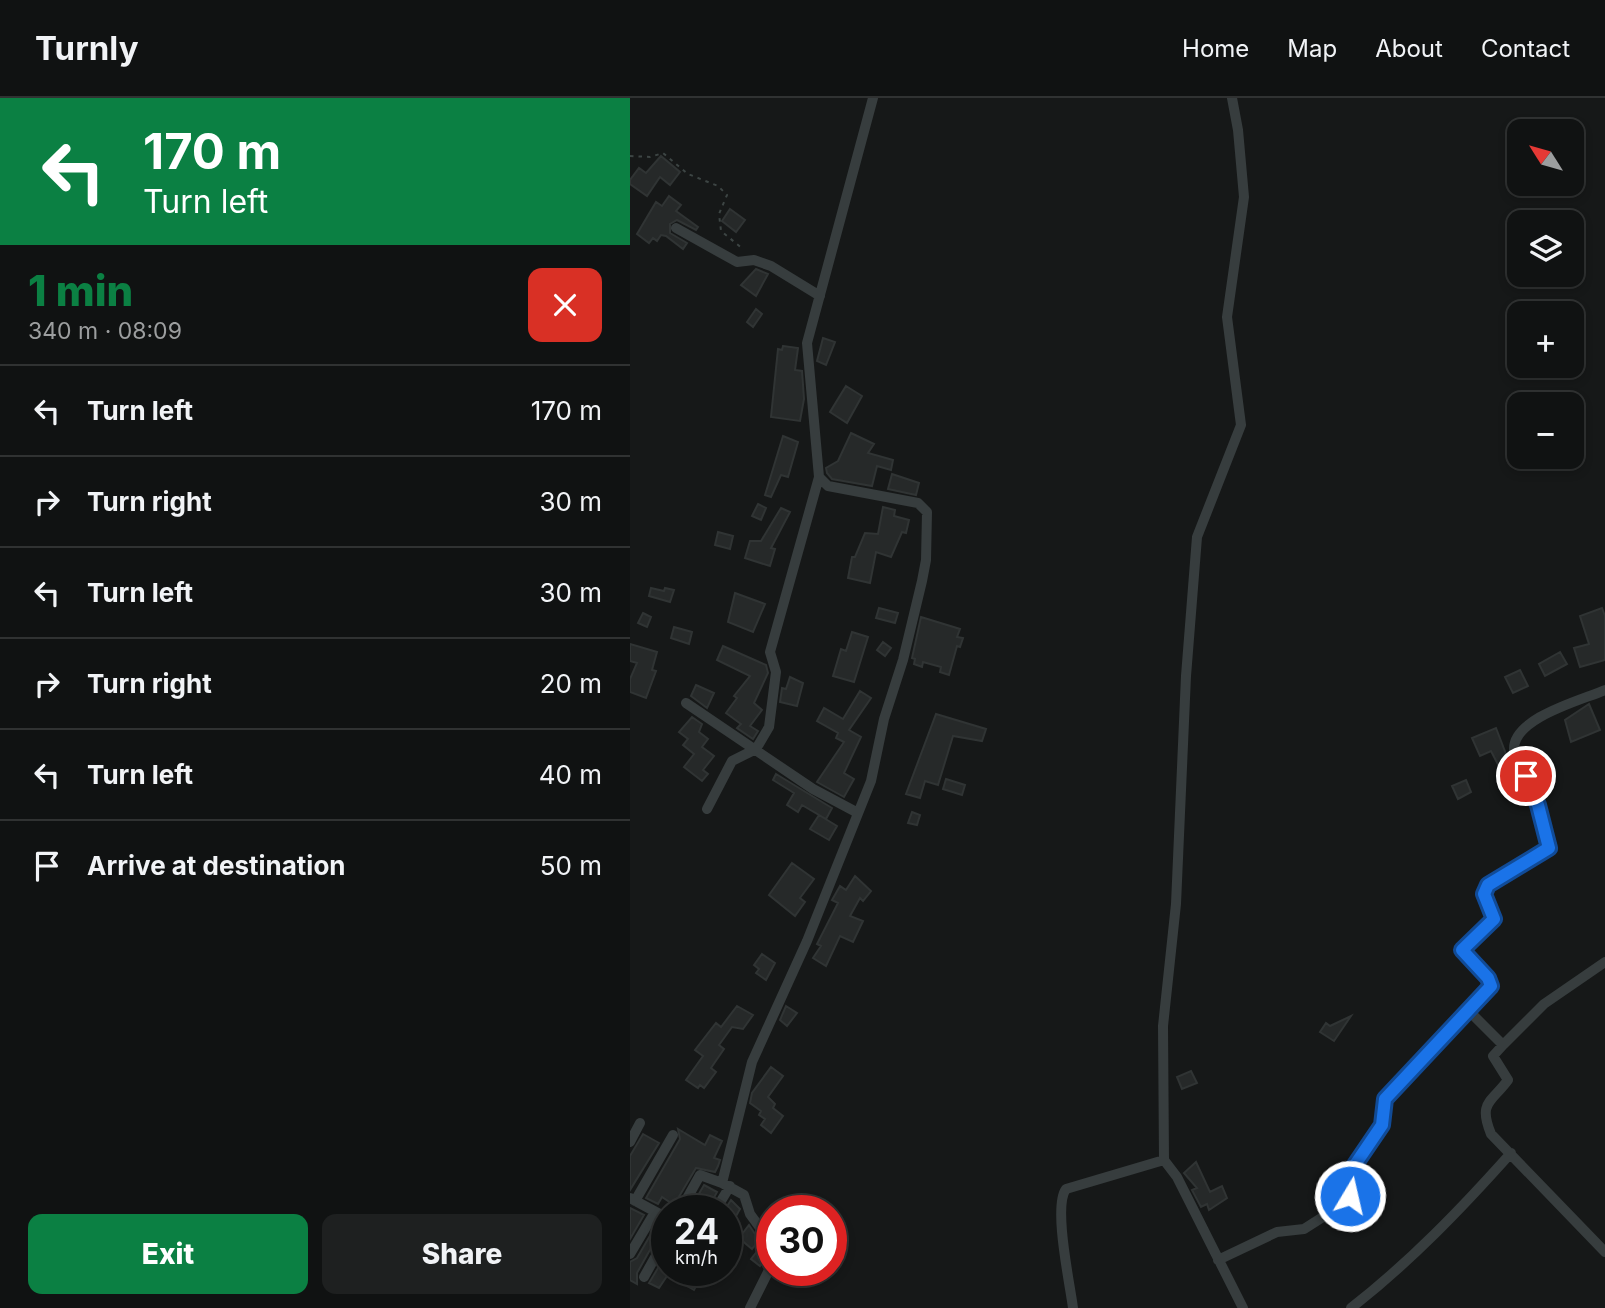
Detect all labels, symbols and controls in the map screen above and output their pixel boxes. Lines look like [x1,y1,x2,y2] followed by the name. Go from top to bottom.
[35,28,139,68] text: Turnly
[1182,34,1249,63] text: Home
[1287,34,1337,63] text: Map
[1375,34,1443,63] text: About
[1481,34,1570,63] text: Contact
[1507,119,1584,196] north arrow
[1507,119,1584,469] map controls
[143,122,281,181] text: 170 m
[28,126,119,217] icon: left
[143,182,268,221] text: Turn left
[1507,210,1584,287] button: layers
[28,265,133,316] text: 1 min
[528,268,602,342] button: close
[1507,301,1584,378] button: +
[28,317,182,345] text: 340 m · 08:09
[28,392,66,430] icon: left
[1507,392,1584,469] button: −
[87,395,193,426] text: Turn left
[531,395,602,426] text: 170 m
[28,483,66,521] icon: right
[87,486,212,517] text: Turn right
[539,486,602,517] text: 30 m
[28,574,66,612] icon: left
[87,577,193,608] text: Turn left
[539,577,602,608] text: 30 m
[28,665,66,703] icon: right
[87,668,212,699] text: Turn right
[540,668,602,699] text: 20 m
[1496,746,1556,806] pin
[28,756,66,794] icon: left
[1507,757,1545,795] icon: arrive
[87,759,193,790] text: Turn left
[539,759,602,790] text: 40 m
[28,847,66,885] icon: arrive
[87,850,346,881] text: Arrive at destination
[540,850,602,881] text: 50 m
[1313,1159,1387,1233] position arrow
[756,1195,847,1286] speed limit sign: 30
[674,1210,719,1252] text: 24
[28,1214,308,1294] button: Exit
[322,1214,602,1294] button: Share
[675,1247,718,1268] text: km/h

